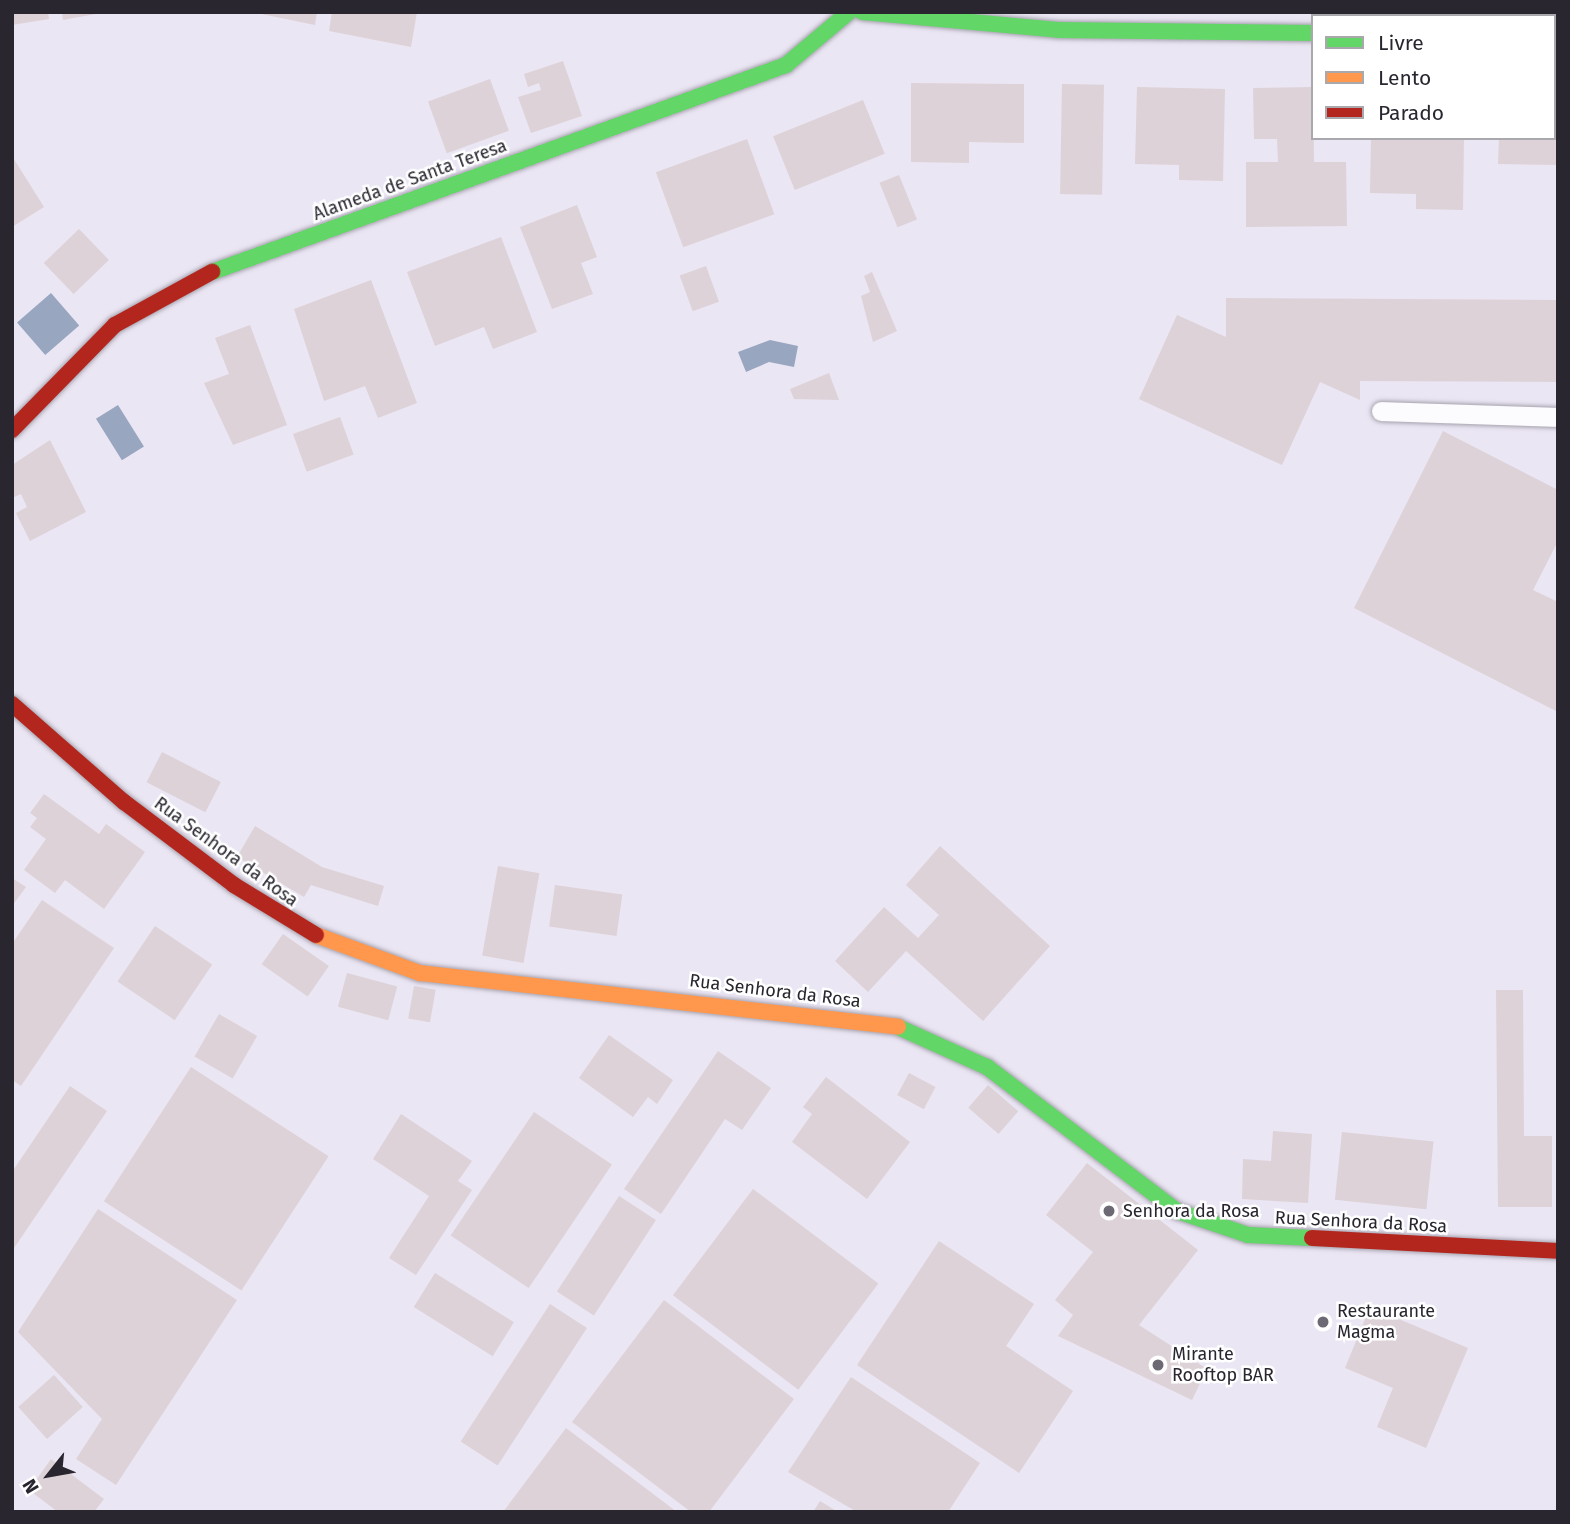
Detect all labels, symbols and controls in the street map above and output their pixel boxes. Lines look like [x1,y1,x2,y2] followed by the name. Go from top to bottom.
[1311,14,1556,140] legend
[1378,30,1424,56] text: Livre
[1378,65,1431,91] text: Lento
[1378,100,1444,126] text: Parado
[310,135,510,225] street label: Alameda de Santa Teresa
[150,793,302,911] street label: Rua Senhora da Rosa
[688,970,862,1012] street label: Rua Senhora da Rosa
[1123,1200,1260,1222] place label: Senhora da Rosa
[1101,1203,1117,1219] marker: Senhora da Rosa
[1274,1207,1448,1237] street label: Rua Senhora da Rosa
[1337,1301,1435,1344] place label: Restaurante Magma
[1315,1314,1331,1330] marker: Restaurante Magma
[1172,1344,1274,1386] place label: Mirante Rooftop BAR
[1150,1357,1166,1373] marker: Mirante Rooftop BAR
[14,1440,84,1510] north arrow
[17,1475,44,1497] text: N

